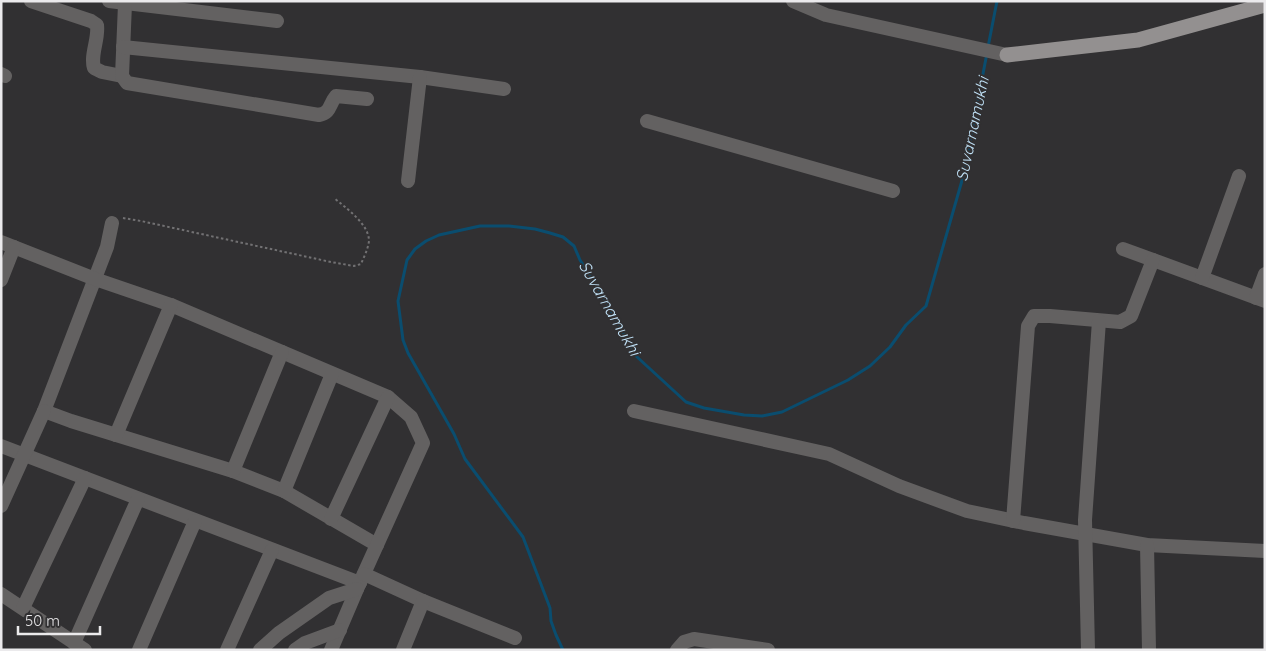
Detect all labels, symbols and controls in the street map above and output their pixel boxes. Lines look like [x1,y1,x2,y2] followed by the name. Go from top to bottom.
[951,74,993,183] water label: Suvarnamukhi
[575,257,646,360] water label: Suvarnamukhi
[18,604,100,636] scale bar
[25,611,60,630] text: 50 m

